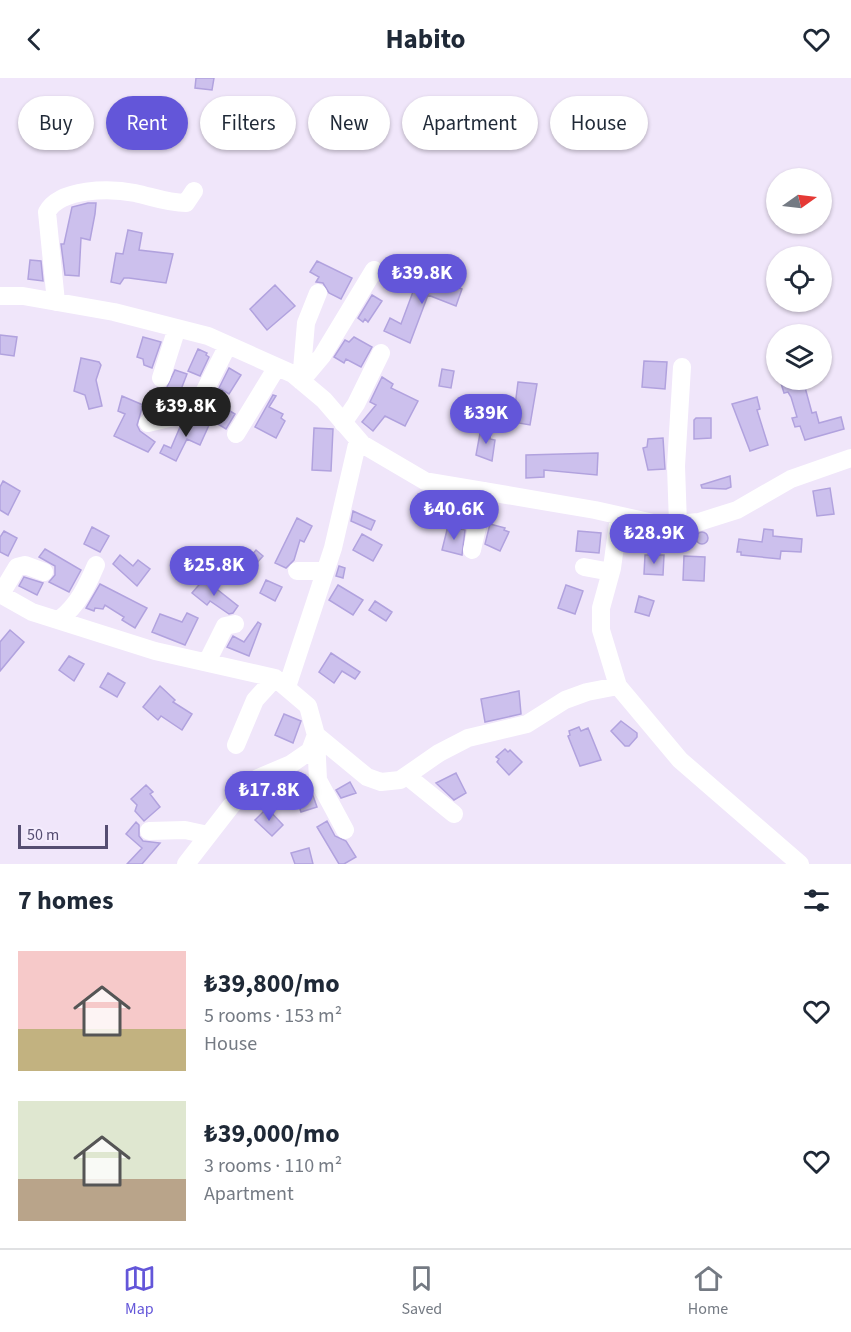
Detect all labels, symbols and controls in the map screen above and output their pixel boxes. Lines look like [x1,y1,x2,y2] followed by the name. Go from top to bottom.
[385,20,466,59] text: Habito
[18,23,51,56] icon: back
[800,23,833,56] icon: heart
[18,96,94,150] chip: Buy
[106,96,188,150] chip: Rent
[200,96,296,150] chip: Filters
[308,96,390,150] chip: New
[402,96,538,150] chip: Apartment
[550,96,648,150] chip: House
[766,168,832,234] north arrow
[766,168,832,390] map controls
[766,246,832,312] button: locate
[373,254,471,305] pin: ₺39.8K
[392,259,452,287] text: ₺39.8K
[766,324,832,390] button: layers
[137,387,235,438] pin: ₺39.8K
[156,392,216,420] text: ₺39.8K
[450,394,522,445] pin: ₺39K
[464,399,508,427] text: ₺39K
[405,490,503,541] pin: ₺40.6K
[424,495,484,523] text: ₺40.6K
[605,514,703,565] pin: ₺28.9K
[624,519,684,547] text: ₺28.9K
[165,546,263,597] pin: ₺25.8K
[184,551,244,579] text: ₺25.8K
[220,771,318,822] pin: ₺17.8K
[239,776,299,804] text: ₺17.8K
[18,822,108,850] scale bar
[27,824,59,846] text: 50 m
[18,882,113,919] text: 7 homes
[800,884,833,917] icon: filters
[204,965,340,1002] text: ₺39,800/mo
[66,975,138,1047] icon: home
[800,995,833,1028] icon: heart
[204,1002,342,1030] text: 5 rooms · 153 m²
[204,1030,257,1058] text: House
[204,1115,340,1152] text: ₺39,000/mo
[66,1125,138,1197] icon: home
[800,1145,833,1178] icon: heart
[204,1152,342,1180] text: 3 rooms · 110 m²
[204,1180,294,1208] text: Apartment
[123,1262,156,1320] tab: Map
[401,1262,442,1320] tab: Saved
[688,1262,728,1320] tab: Home

